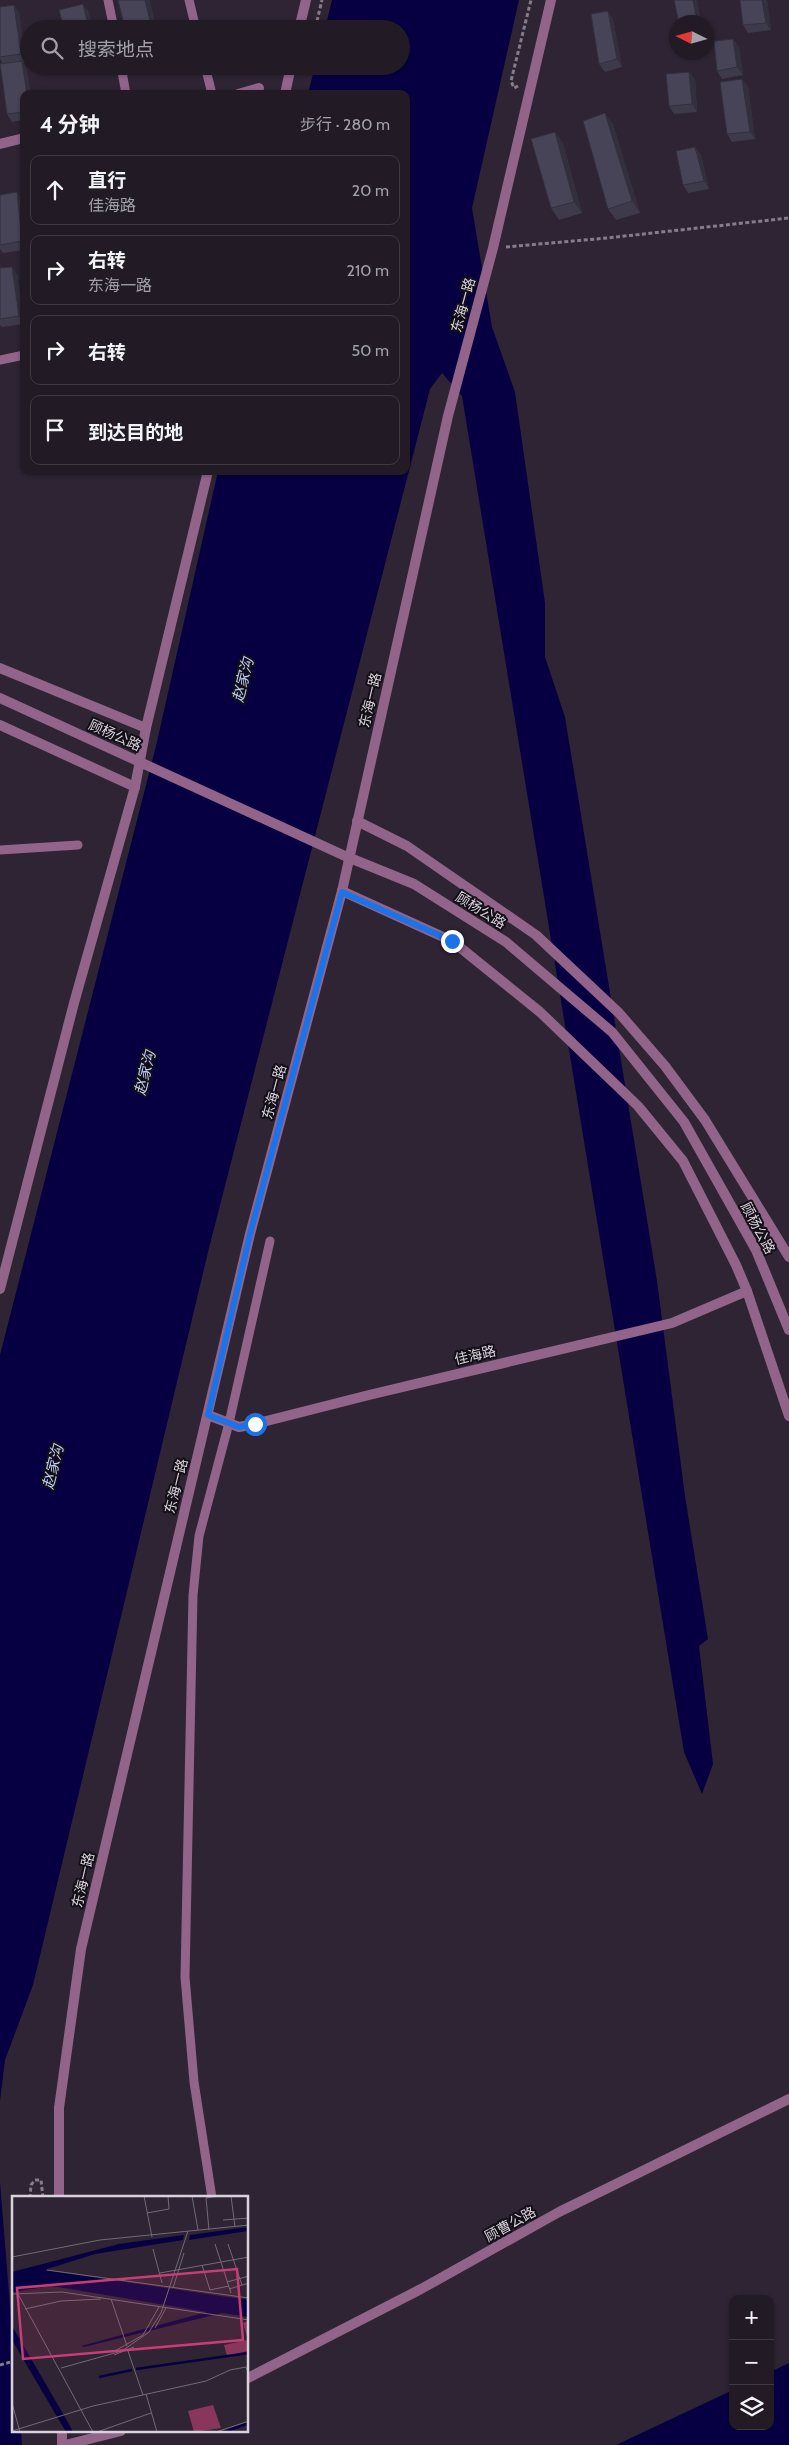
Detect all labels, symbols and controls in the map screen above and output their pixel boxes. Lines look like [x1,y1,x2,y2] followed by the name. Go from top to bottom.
[669,15,714,60] north arrow
[20,20,410,75] search box
[38,34,66,62] icon: search
[78,38,154,61] text: 搜索地点
[40,112,100,137] text: 4 分钟
[300,115,390,134] text: 步行 · 280 m
[88,169,126,192] text: 直行
[41,176,69,204] icon: ahead
[352,181,389,200] text: 20 m
[88,196,136,215] text: 佳海路
[88,249,126,272] text: 右转
[41,256,69,284] icon: right
[347,261,389,280] text: 210 m
[88,276,152,295] text: 东海一路
[447,276,479,334] street label: 东海一路
[41,336,69,364] icon: right
[88,341,126,364] text: 右转
[352,341,389,360] text: 50 m
[41,416,69,444] icon: arrive
[88,421,183,444] text: 到达目的地
[229,654,258,704] water label: 赵家沟
[355,671,385,729] street label: 东海一路
[86,715,144,755] street label: 顾杨公路
[452,888,510,932] street label: 顾杨公路
[441,930,464,953] route end
[131,1047,160,1097] water label: 赵家沟
[258,1063,290,1121] street label: 东海一路
[737,1199,779,1257] street label: 顾杨公路
[453,1342,497,1368] street label: 佳海路
[244,1413,267,1436] route start
[39,1441,68,1491] water label: 赵家沟
[160,1457,192,1515] street label: 东海一路
[68,1851,98,1909] street label: 东海一路
[12,2196,249,2432] inset map
[481,2203,539,2245] street label: 顾曹公路
[729,2295,774,2430] map controls
[729,2295,774,2340] button: +
[729,2340,774,2385] button: −
[729,2385,774,2430] button: layers

